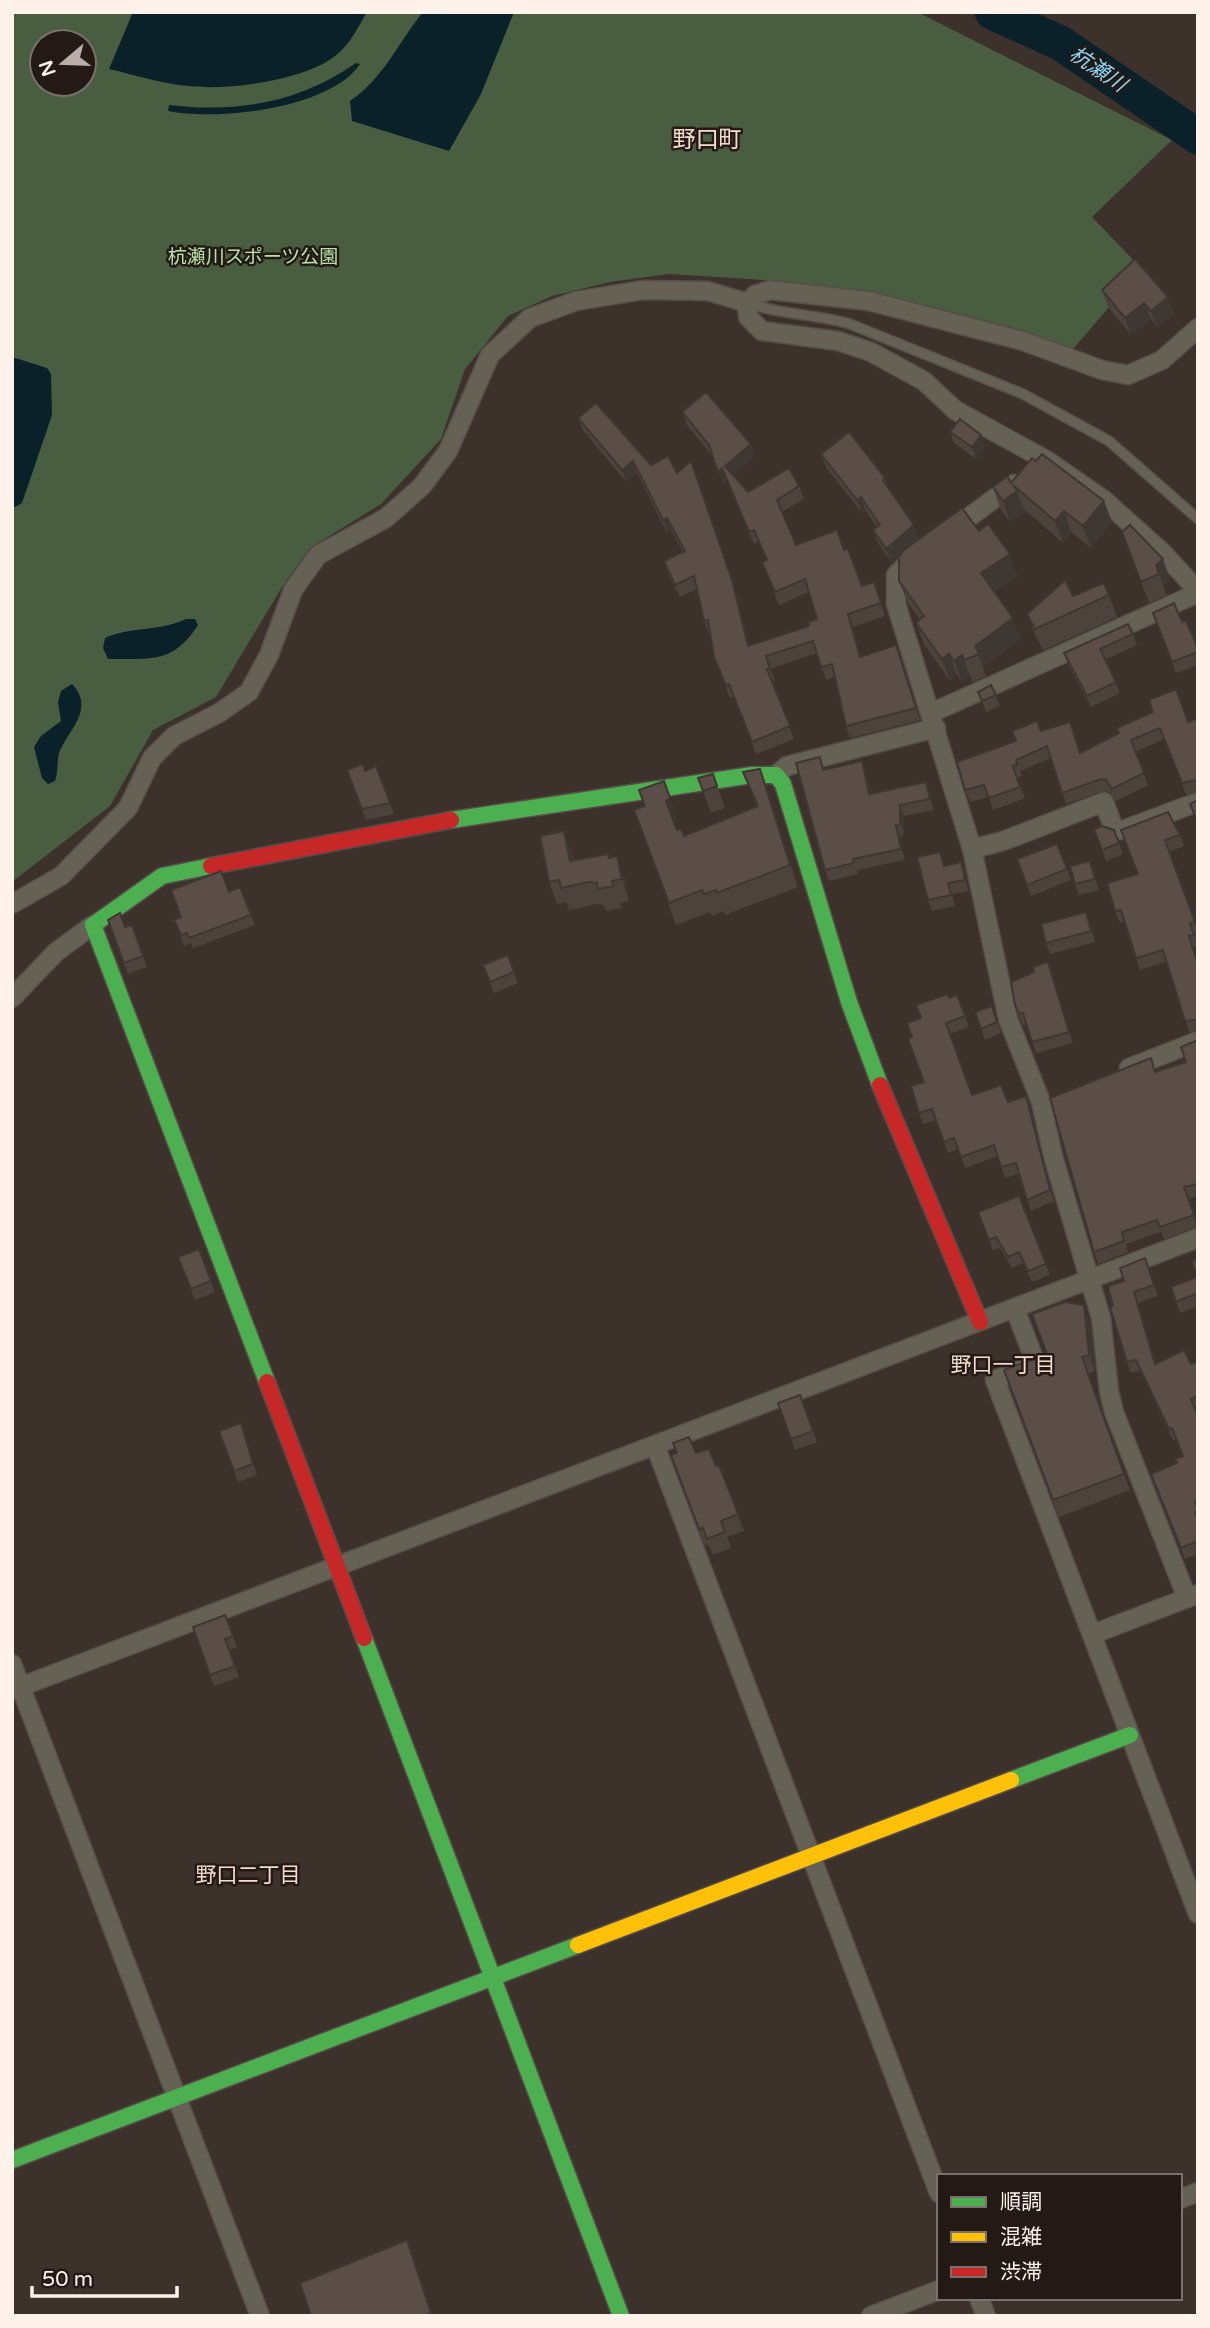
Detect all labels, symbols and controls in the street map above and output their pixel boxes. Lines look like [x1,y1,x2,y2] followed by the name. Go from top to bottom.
[28,28,98,98] north arrow
[1065,41,1132,99] water label: 杭瀬川
[35,57,61,79] text: N
[673,126,742,154] district label: 野口町
[168,246,338,268] park label: 杭瀬川スポーツ公園
[951,1353,1056,1378] district label: 野口一丁目
[196,1863,301,1888] district label: 野口二丁目
[937,2174,1182,2300] legend
[1000,2190,1042,2215] text: 順調
[1000,2225,1042,2250] text: 混雑
[32,2254,177,2298] scale bar
[1000,2260,1042,2285] text: 渋滞
[42,2267,93,2292] text: 50 m

